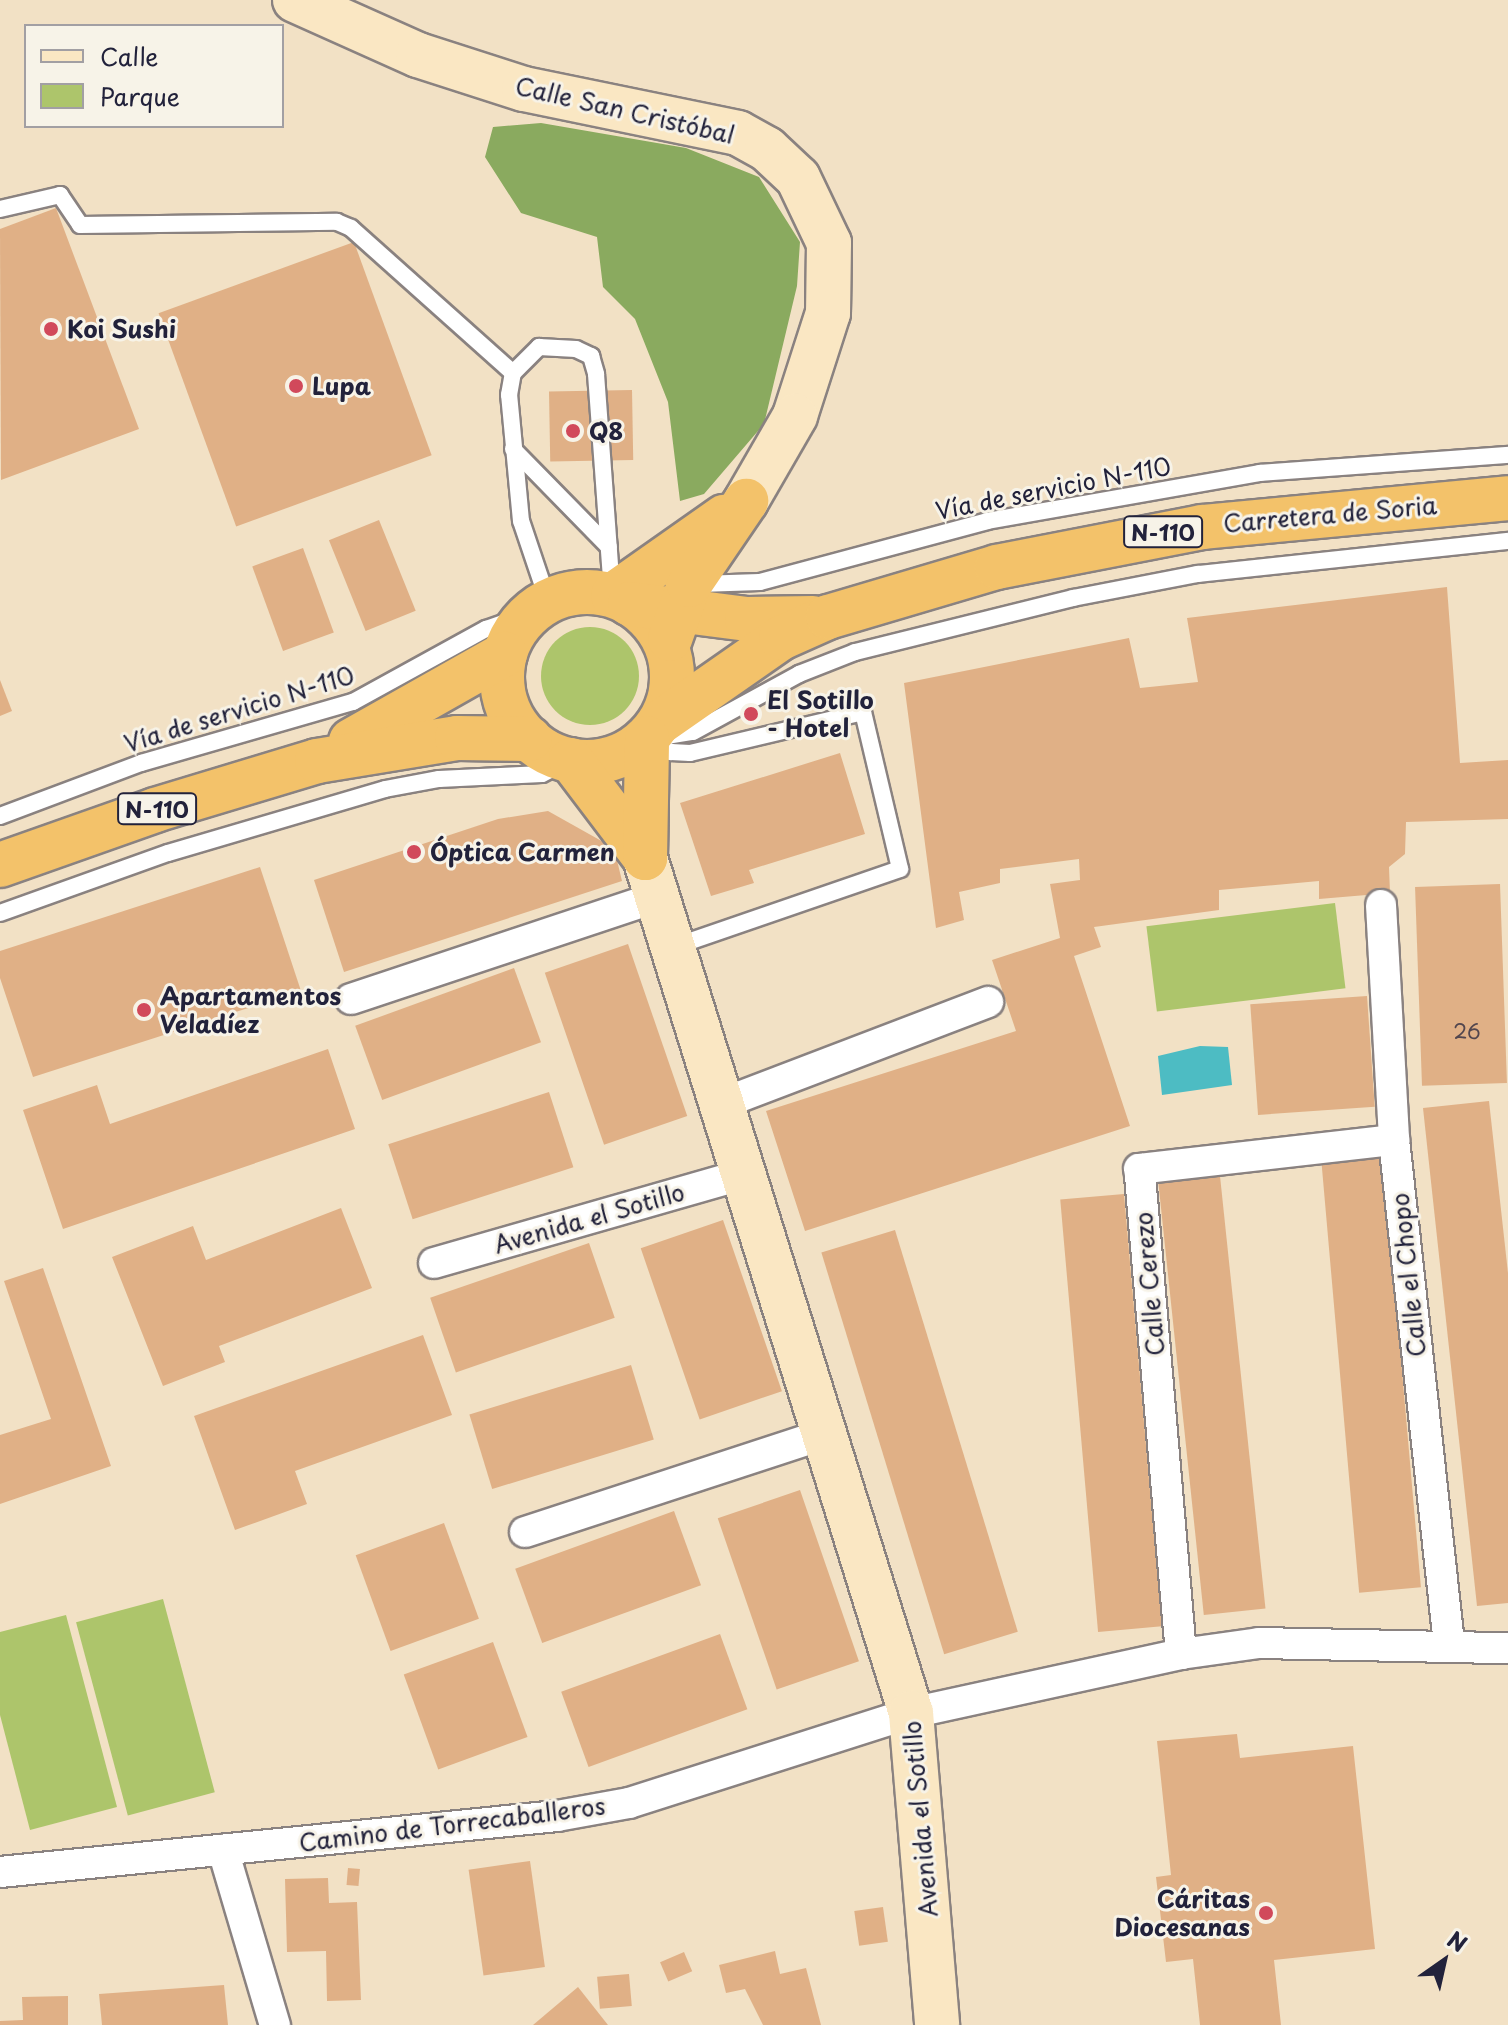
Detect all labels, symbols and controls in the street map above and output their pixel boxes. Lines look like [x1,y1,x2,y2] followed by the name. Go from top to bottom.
[24,24,284,128] legend
[100,38,158,74] text: Calle
[513,71,737,149] street label: Calle San Cristóbal
[100,78,180,114] text: Parque
[67,315,178,343] place label: Koi Sushi
[42,320,60,338] marker: Koi Sushi
[312,372,371,400] place label: Lupa
[287,377,305,395] marker: Lupa
[589,417,623,445] place label: Q8
[564,422,582,440] marker: Q8
[932,451,1174,525] street label: Vía de servicio N-110
[1221,490,1439,538] street label: Carretera de Soria
[1123,514,1203,550] road number: N-110
[120,660,358,758] street label: Vía de servicio N-110
[767,686,874,742] place label: El Sotillo - Hotel
[742,705,760,723] marker: El Sotillo - Hotel
[117,791,197,827] road number: N-110
[430,838,617,866] place label: Óptica Carmen
[405,843,423,861] marker: Óptica Carmen
[160,982,341,1038] place label: Apartamentos Veladíez
[135,1001,153,1019] marker: Apartamentos Veladíez
[1453,1019,1481,1043] house number: 26
[490,1177,688,1259] street label: Avenida el Sotillo
[1385,1191,1431,1359] street label: Calle el Chopo
[1128,1210,1170,1358] street label: Calle Cerezo
[897,1719,943,1919] street label: Avenida el Sotillo
[298,1791,606,1857] street label: Camino de Torrecaballeros
[1114,1885,1250,1941] place label: Cáritas Diocesanas
[1257,1904,1275,1922] marker: Cáritas Diocesanas
[1404,1921,1484,2001] north arrow
[1441,1922,1474,1959] text: N

